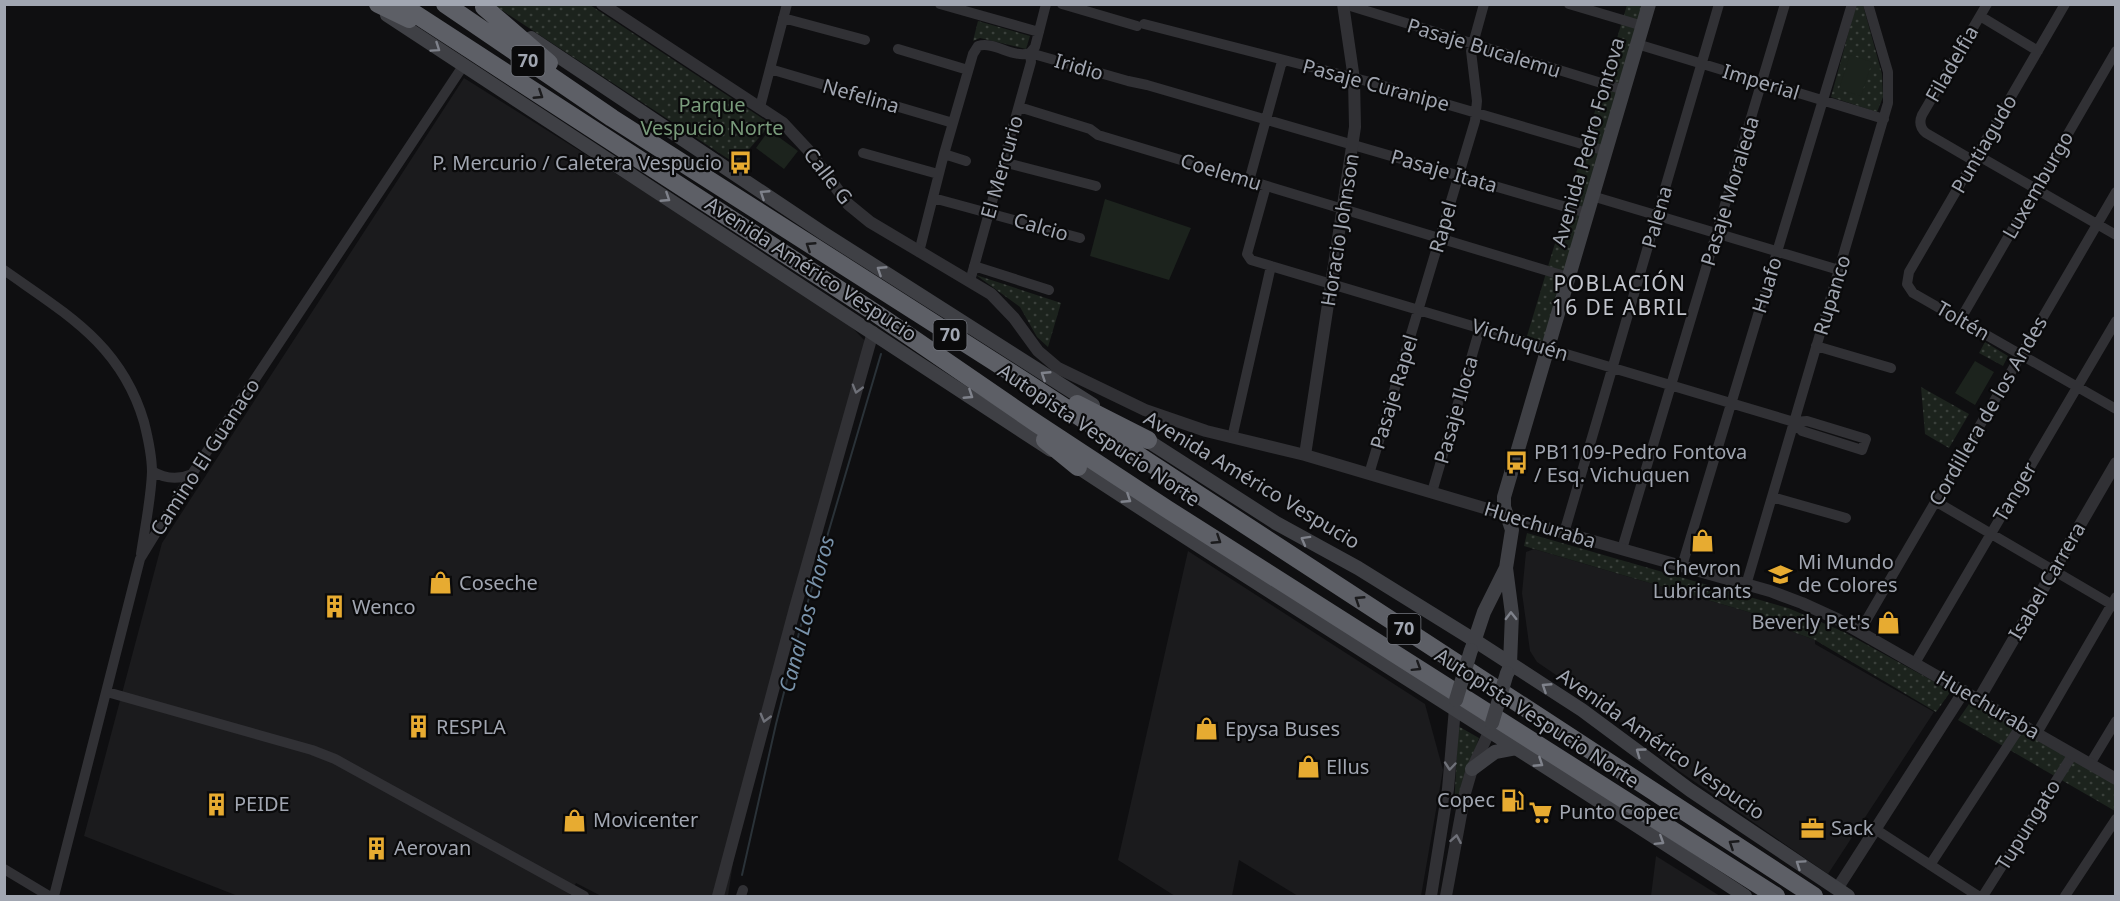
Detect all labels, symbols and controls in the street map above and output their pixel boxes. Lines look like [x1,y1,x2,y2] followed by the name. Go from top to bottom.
[1404,11,1564,84] street label: Pasaje Bucalemu
[1919,21,1984,107] street label: Filadelfia
[1545,34,1630,250] street label: Avenida Pedro Fontova
[430,41,440,53] one-way arrow
[512,46,544,76] road number: 70
[1051,47,1107,86] street label: Iridio
[1300,52,1453,117] street label: Pasaje Curanipe
[1719,57,1803,106] street label: Imperial
[820,72,903,119] street label: Nefelina
[533,87,543,99] one-way arrow
[1945,90,2023,198] street label: Puntiagudo
[640,91,784,141] park label: Parque Vespucio Norte
[974,112,1029,222] street label: El Mercurio
[1694,113,1765,269] street label: Pasaje Moraleda
[1996,126,2079,244] street label: Luxemburgo
[798,142,859,210] street label: Calle G
[1388,142,1500,199] street label: Pasaje Itata
[1177,146,1265,197] street label: Coelemu
[432,149,722,176] place label: P. Mercurio / Caletera Vespucio
[727,150,753,176] bus stop icon: P. Mercurio / Caletera Vespucio
[1314,152,1365,308] street label: Horacio Johnson
[1635,183,1678,251] street label: Palena
[659,190,670,201] one-way arrow
[700,190,922,347] street label: Avenida Américo Vespucio
[760,190,771,201] one-way arrow
[1422,198,1463,256] street label: Rapel
[1011,206,1072,247] street label: Calcio
[806,242,817,253] one-way arrow
[1807,252,1856,338] street label: Rupanco
[1745,253,1788,316] street label: Huafo
[877,265,887,277] one-way arrow
[1552,269,1688,321] district label: POBLACIÓN 16 DE ABRIL
[1931,294,1995,347] street label: Toltén
[1922,311,2053,511] street label: Cordillera de los Andes
[1468,312,1572,367] street label: Vichuquén
[934,320,966,350] road number: 70
[1363,331,1424,452] street label: Pasaje Rapel
[1427,353,1484,467] street label: Pasaje Iloca
[993,357,1206,512] street label: Autopista Vespucio Norte
[1041,370,1051,382] one-way arrow
[144,373,266,541] street label: Camino El Guanaco
[852,383,864,393] one-way arrow
[962,388,973,399] one-way arrow
[1139,404,1365,555] street label: Avenida Américo Vespucio
[1534,438,1747,488] place label: PB1109-Pedro Fontova / Esq. Vichuquen
[1503,450,1529,476] bus stop icon: PB1109-Pedro Fontova / Esq. Vichuquen
[1987,457,2042,527] street label: Tanger
[1121,491,1131,503] one-way arrow
[1481,495,1599,554] street label: Huechuraba
[2002,517,2091,645] street label: Isabel Carrera
[1689,527,1715,553] shop icon: Chevron Lubricants
[772,532,840,695] water label: Canal Los Choros
[1210,533,1221,544] one-way arrow
[1301,536,1312,547] one-way arrow
[1798,548,1898,598] place label: Mi Mundo de Colores
[1653,554,1751,604] place label: Chevron Lubricants
[1767,561,1793,587] school or university icon: Mi Mundo de Colores
[459,569,538,596] place label: Coseche
[428,570,454,596] shop icon: Coseche
[352,593,416,620] place label: Wenco
[321,594,347,620] building icon: Wenco
[1355,596,1366,607] one-way arrow
[1751,608,1870,635] place label: Beverly Pet's
[1875,609,1901,635] shop icon: Beverly Pet's
[1505,611,1517,620] one-way arrow
[1388,614,1420,644] road number: 70
[1430,641,1645,794] street label: Autopista Vespucio Norte
[1410,660,1421,671] one-way arrow
[1552,662,1770,826] street label: Avenida Américo Vespucio
[1932,664,2045,745] street label: Huechuraba
[1542,683,1552,695] one-way arrow
[760,712,772,723] one-way arrow
[436,713,506,740] place label: RESPLA
[405,714,431,740] building icon: RESPLA
[1225,715,1340,742] place label: Epysa Buses
[1194,716,1220,742] shop icon: Epysa Buses
[1636,748,1647,759] one-way arrow
[1326,753,1369,780] place label: Ellus
[1295,754,1321,780] shop icon: Ellus
[1533,755,1543,767] one-way arrow
[1444,761,1457,770] one-way arrow
[1989,774,2066,875] street label: Tupungato
[1437,786,1495,813] place label: Copec
[1500,787,1526,813] fuel station icon: Copec
[234,790,290,817] place label: PEIDE
[203,791,229,817] building icon: PEIDE
[1559,798,1678,825] place label: Punto Copec
[1528,799,1554,825] supermarket icon: Punto Copec
[593,806,698,833] place label: Movicenter
[562,807,588,833] shop icon: Movicenter
[1831,814,1874,841] place label: Sack
[1800,815,1826,841] office icon: Sack
[1654,833,1665,844] one-way arrow
[394,834,471,861] place label: Aerovan
[1449,834,1462,844] one-way arrow
[363,835,389,861] building icon: Aerovan
[1729,840,1740,851] one-way arrow
[1796,860,1807,871] one-way arrow

